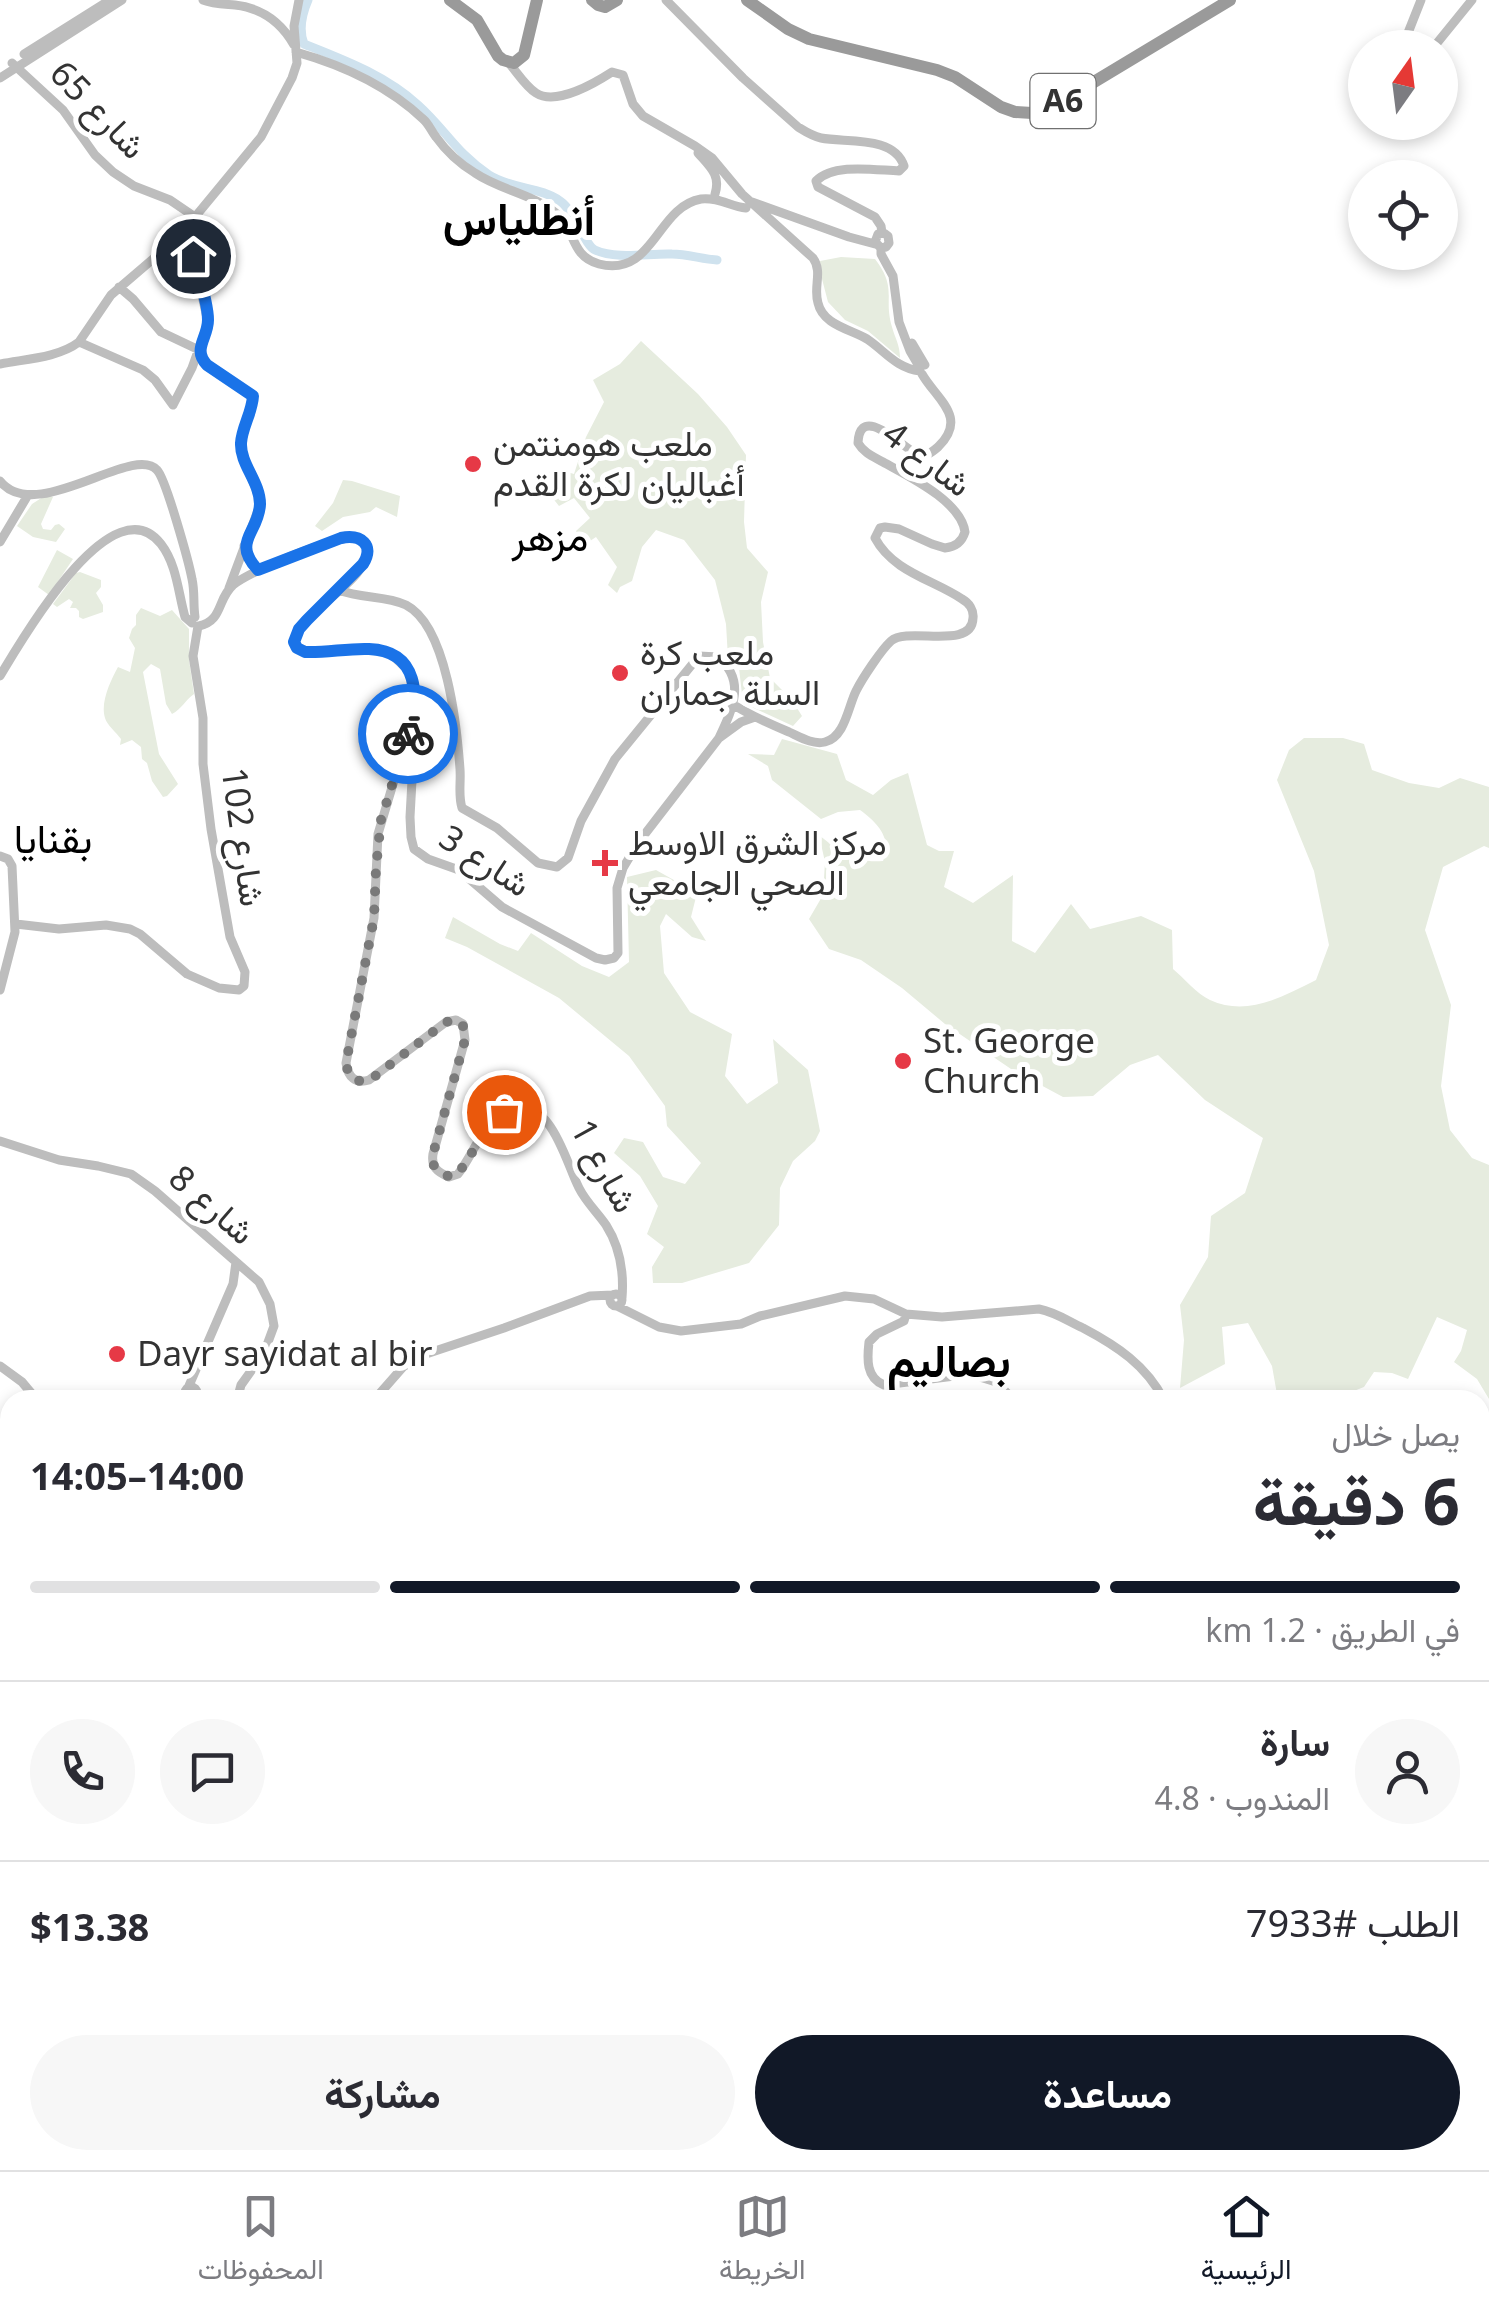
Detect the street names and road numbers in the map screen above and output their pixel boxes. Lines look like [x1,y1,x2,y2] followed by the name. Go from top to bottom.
[39,50,158,170] street label: شارع 65
[1030,74,1096,128] road number: A6
[873,409,982,508] street label: شارع 4
[210,764,277,909] street label: شارع 102
[430,813,540,908] street label: شارع 3
[559,1110,650,1221] street label: شارع 1
[159,1153,266,1256] street label: شارع 8

